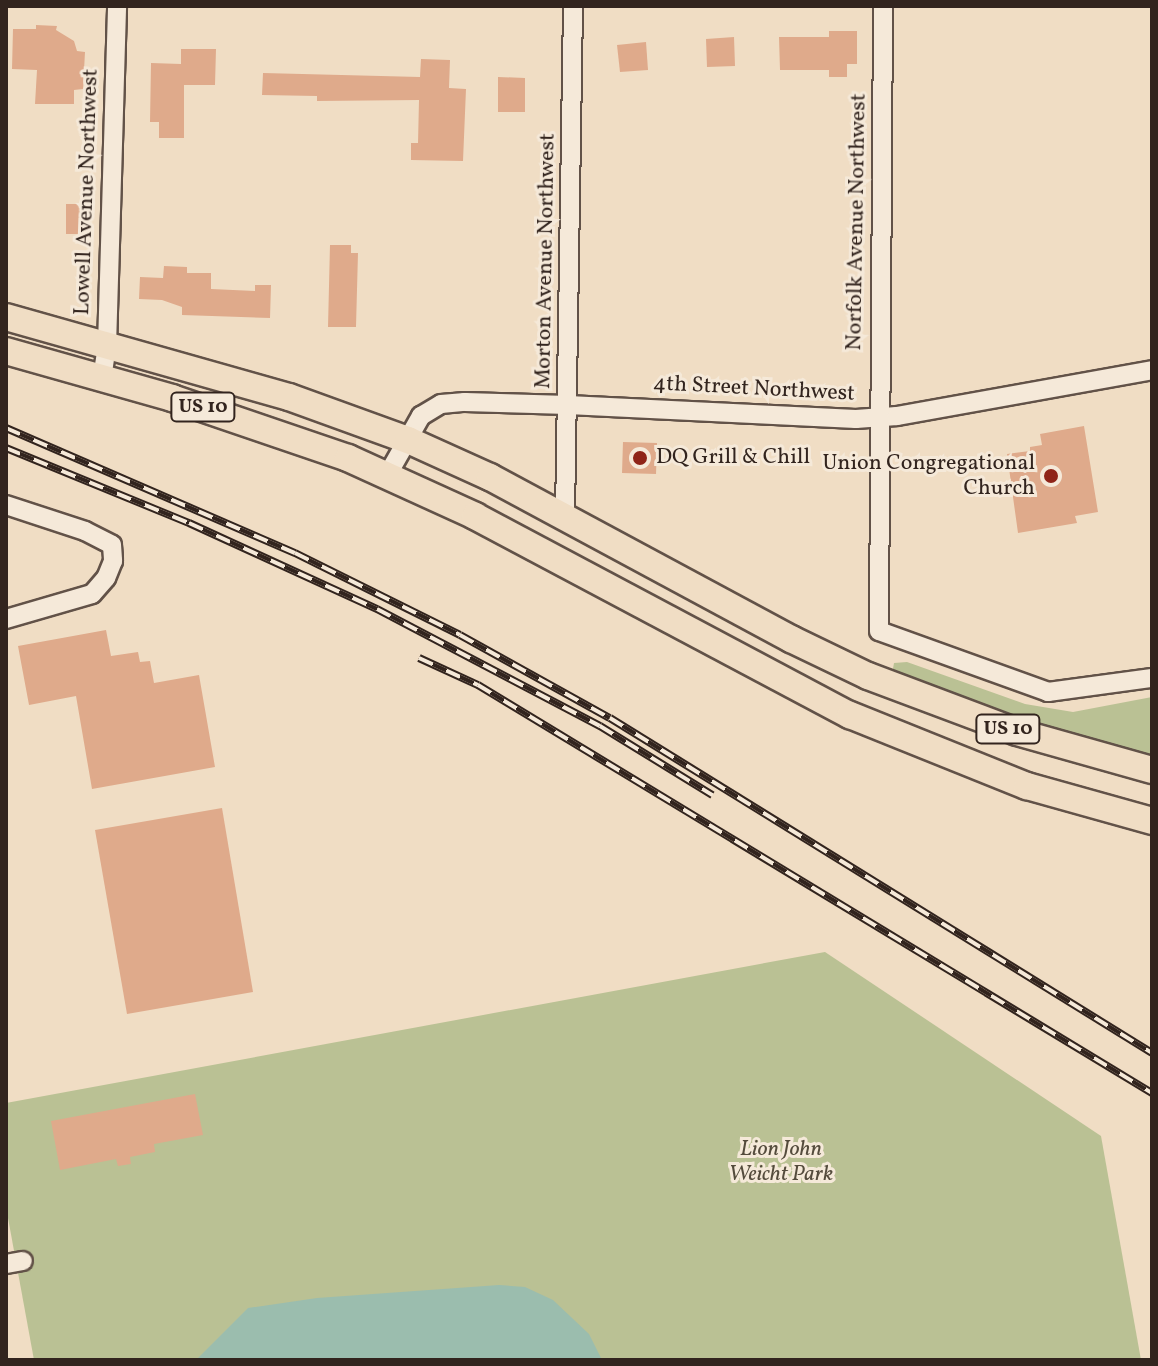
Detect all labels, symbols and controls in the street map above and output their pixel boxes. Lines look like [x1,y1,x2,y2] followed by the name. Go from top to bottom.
[70,68,104,316] street label: Lowell Avenue Northwest
[842,93,872,351] street label: Norfolk Avenue Northwest
[531,133,561,389] street label: Morton Avenue Northwest
[652,371,856,407] street label: 4th Street Northwest
[169,391,237,423] road number: US 10
[656,445,810,471] place label: DQ Grill & Chill
[631,449,649,467] marker: DQ Grill & Chill
[822,450,1035,502] place label: Union Congregational Church
[1042,467,1060,485] marker: Union Congregational Church
[974,713,1042,745] road number: US 10
[729,1136,833,1188] park label: Lion John Weicht Park

